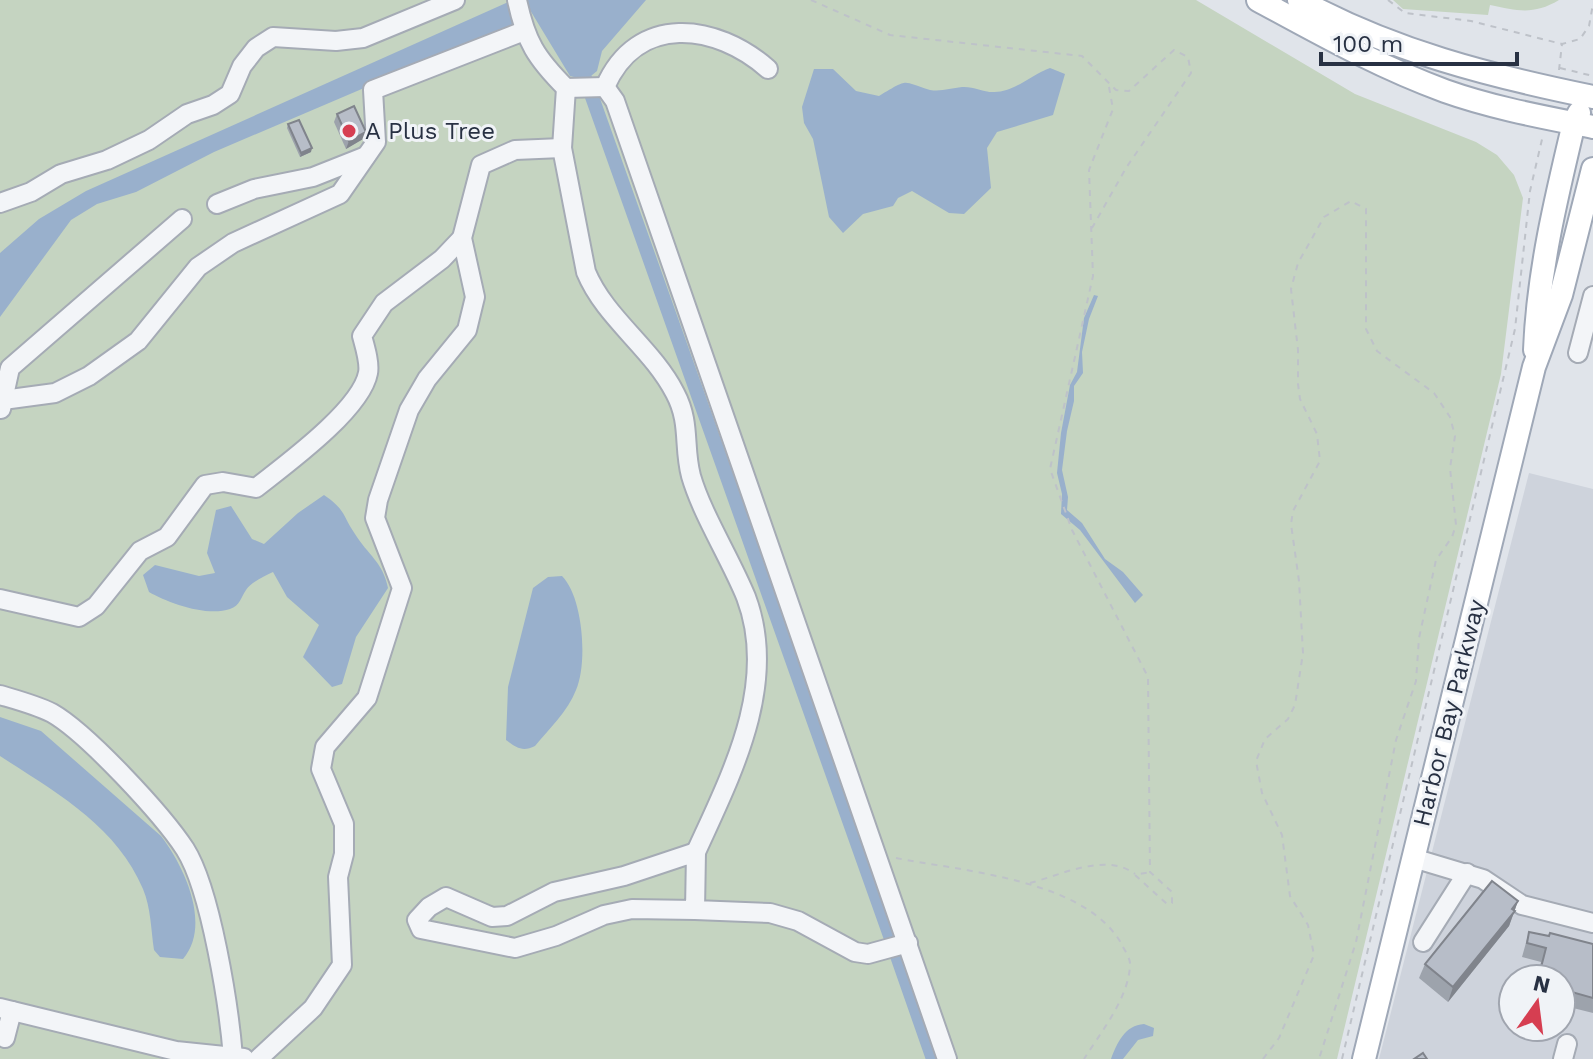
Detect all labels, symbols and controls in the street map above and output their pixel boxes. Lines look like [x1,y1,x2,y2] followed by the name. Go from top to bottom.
[1321,16,1517,66] scale bar
[1333,30,1403,58] text: 100 m
[365,117,495,145] place label: A Plus Tree
[340,122,358,140] marker: A Plus Tree
[1407,596,1491,829] street label: Harbor Bay Parkway
[1497,963,1577,1043] north arrow
[1531,970,1553,998] text: N

